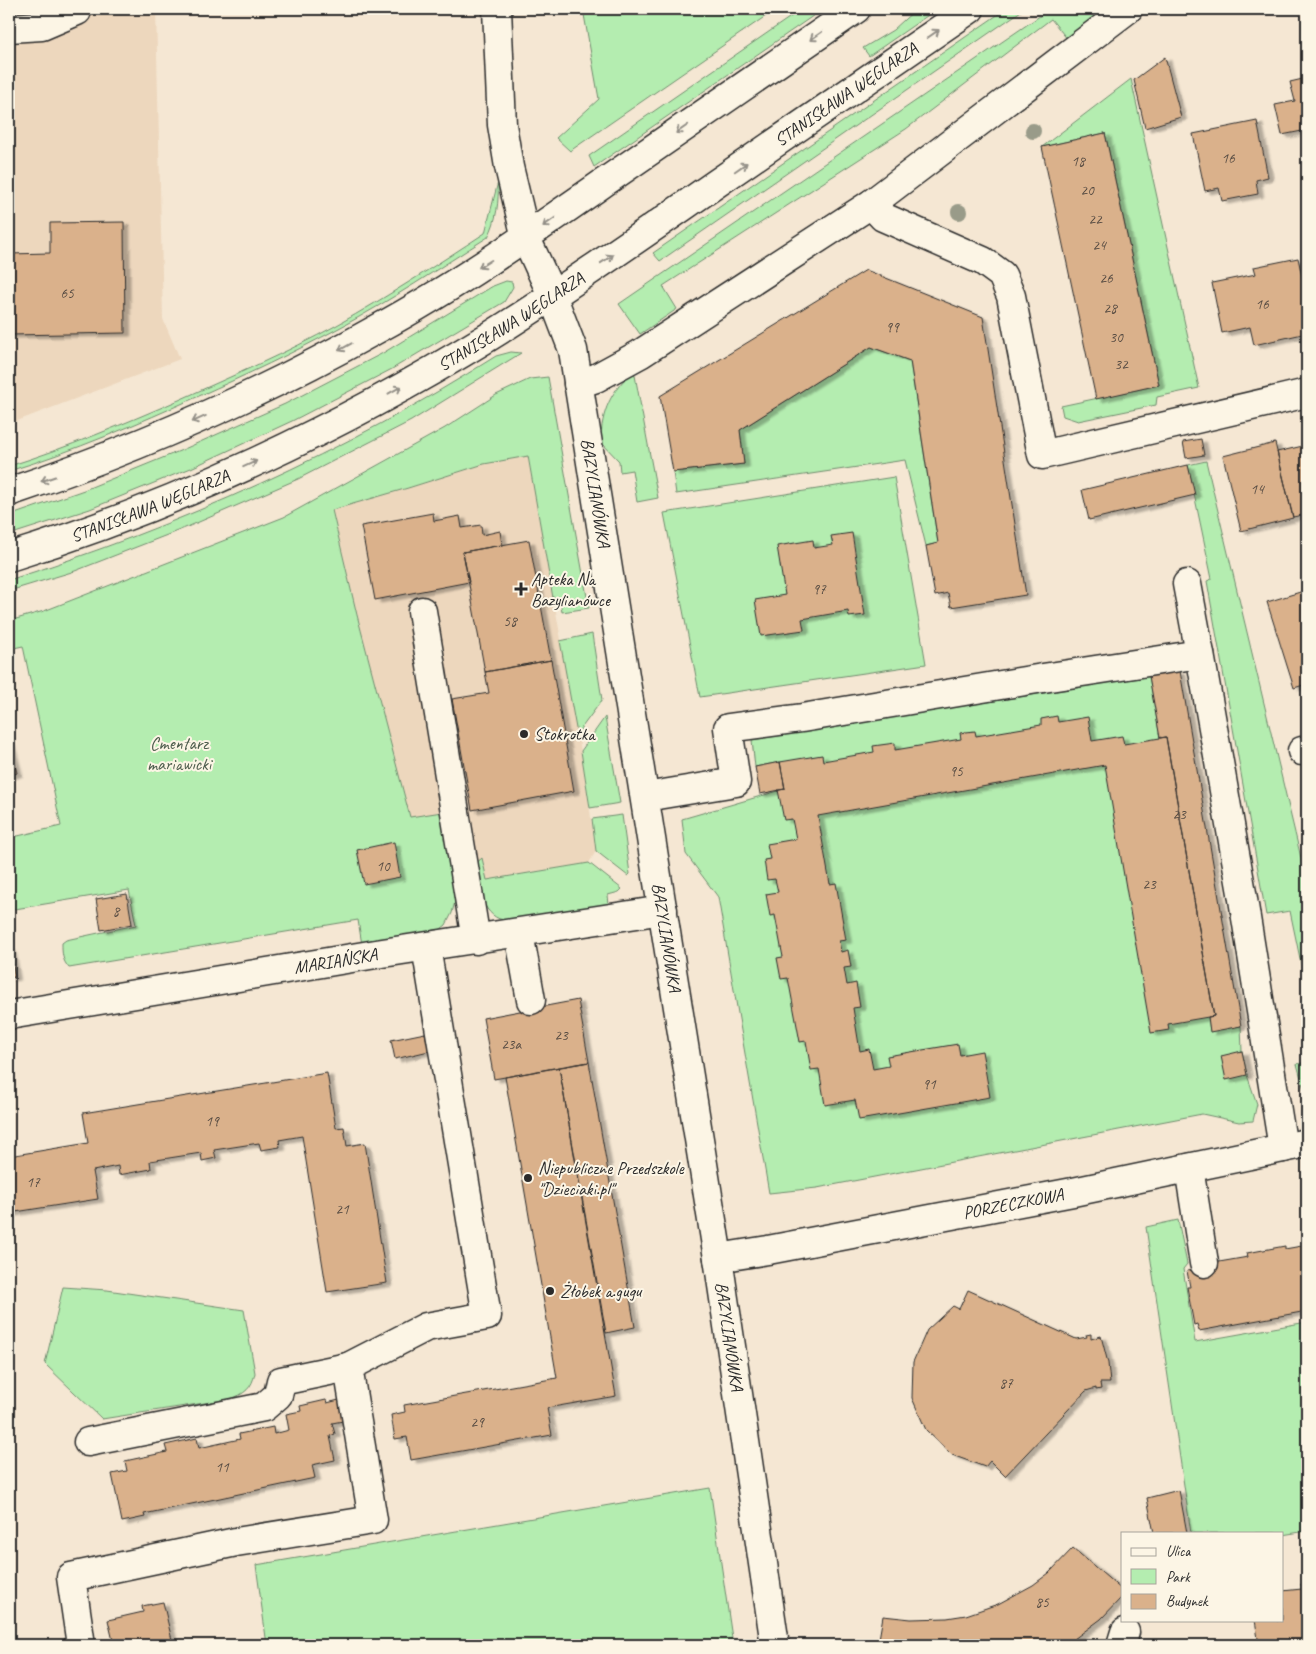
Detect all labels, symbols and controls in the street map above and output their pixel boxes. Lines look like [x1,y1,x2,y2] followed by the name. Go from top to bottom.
[925,29,939,39] one-way arrow
[809,31,823,41] one-way arrow
[770,37,922,151] street label: STANISŁAWA WĘGLARZA
[675,124,689,134] one-way arrow
[1221,149,1236,168] house number: 16
[1071,152,1086,171] house number: 18
[734,162,748,172] one-way arrow
[1080,181,1095,200] house number: 20
[1088,210,1103,229] house number: 22
[542,217,556,227] one-way arrow
[1092,236,1107,255] house number: 24
[600,254,614,264] one-way arrow
[478,259,492,269] one-way arrow
[434,266,589,376] street label: STANISŁAWA WĘGLARZA
[1099,269,1114,288] house number: 26
[60,284,75,303] house number: 65
[1255,295,1270,314] house number: 16
[1103,299,1118,318] house number: 28
[885,318,900,337] house number: 99
[1109,328,1124,347] house number: 30
[338,343,353,352] one-way arrow
[1114,355,1129,374] house number: 32
[387,385,402,395] one-way arrow
[192,414,207,424] one-way arrow
[576,437,616,550] street label: BAZYLIANÓWKA
[242,459,257,468] one-way arrow
[68,464,234,547] street label: STANISŁAWA WĘGLARZA
[41,475,57,484] one-way arrow
[1250,480,1265,499] house number: 14
[531,568,611,611] place label: Apteka Na Bazylianówce
[812,580,827,599] house number: 97
[515,583,527,595] marker: Apteka Na Bazylianówce
[503,612,518,631] house number: 58
[534,723,596,745] place label: Stokrotka
[518,728,530,740] marker: Stokrotka
[147,732,214,775] park label: Cmentarz mariawicki
[949,762,964,781] house number: 95
[1172,805,1187,824] house number: 23
[376,857,391,876] house number: 10
[1142,875,1157,894] house number: 23
[647,881,686,994] street label: BAZYLIANÓWKA
[113,902,121,921] house number: 8
[292,943,380,978] street label: MARIAŃSKA
[554,1026,569,1045] house number: 23
[501,1035,522,1054] house number: 23a
[922,1075,937,1094] house number: 91
[205,1112,220,1131] house number: 19
[538,1157,685,1200] place label: Niepubliczne Przedszkole "Dzieciaki.pl"
[522,1172,534,1184] marker: Niepubliczne Przedszkole "Dzieciaki.pl"
[26,1173,41,1192] house number: 17
[961,1183,1066,1224] street label: PORZECZKOWA
[335,1200,350,1219] house number: 21
[560,1280,643,1302] place label: Żłobek a.gugu
[711,1280,749,1393] street label: BAZYLIANÓWKA
[544,1285,556,1297] marker: Żłobek a.gugu
[999,1374,1014,1393] house number: 87
[470,1413,485,1432] house number: 29
[215,1458,230,1477] house number: 11
[1121,1532,1284,1622] legend
[1166,1542,1191,1561] text: Ulica
[1166,1568,1191,1587] text: Park
[1166,1592,1209,1611] text: Budynek
[1035,1593,1050,1612] house number: 85

